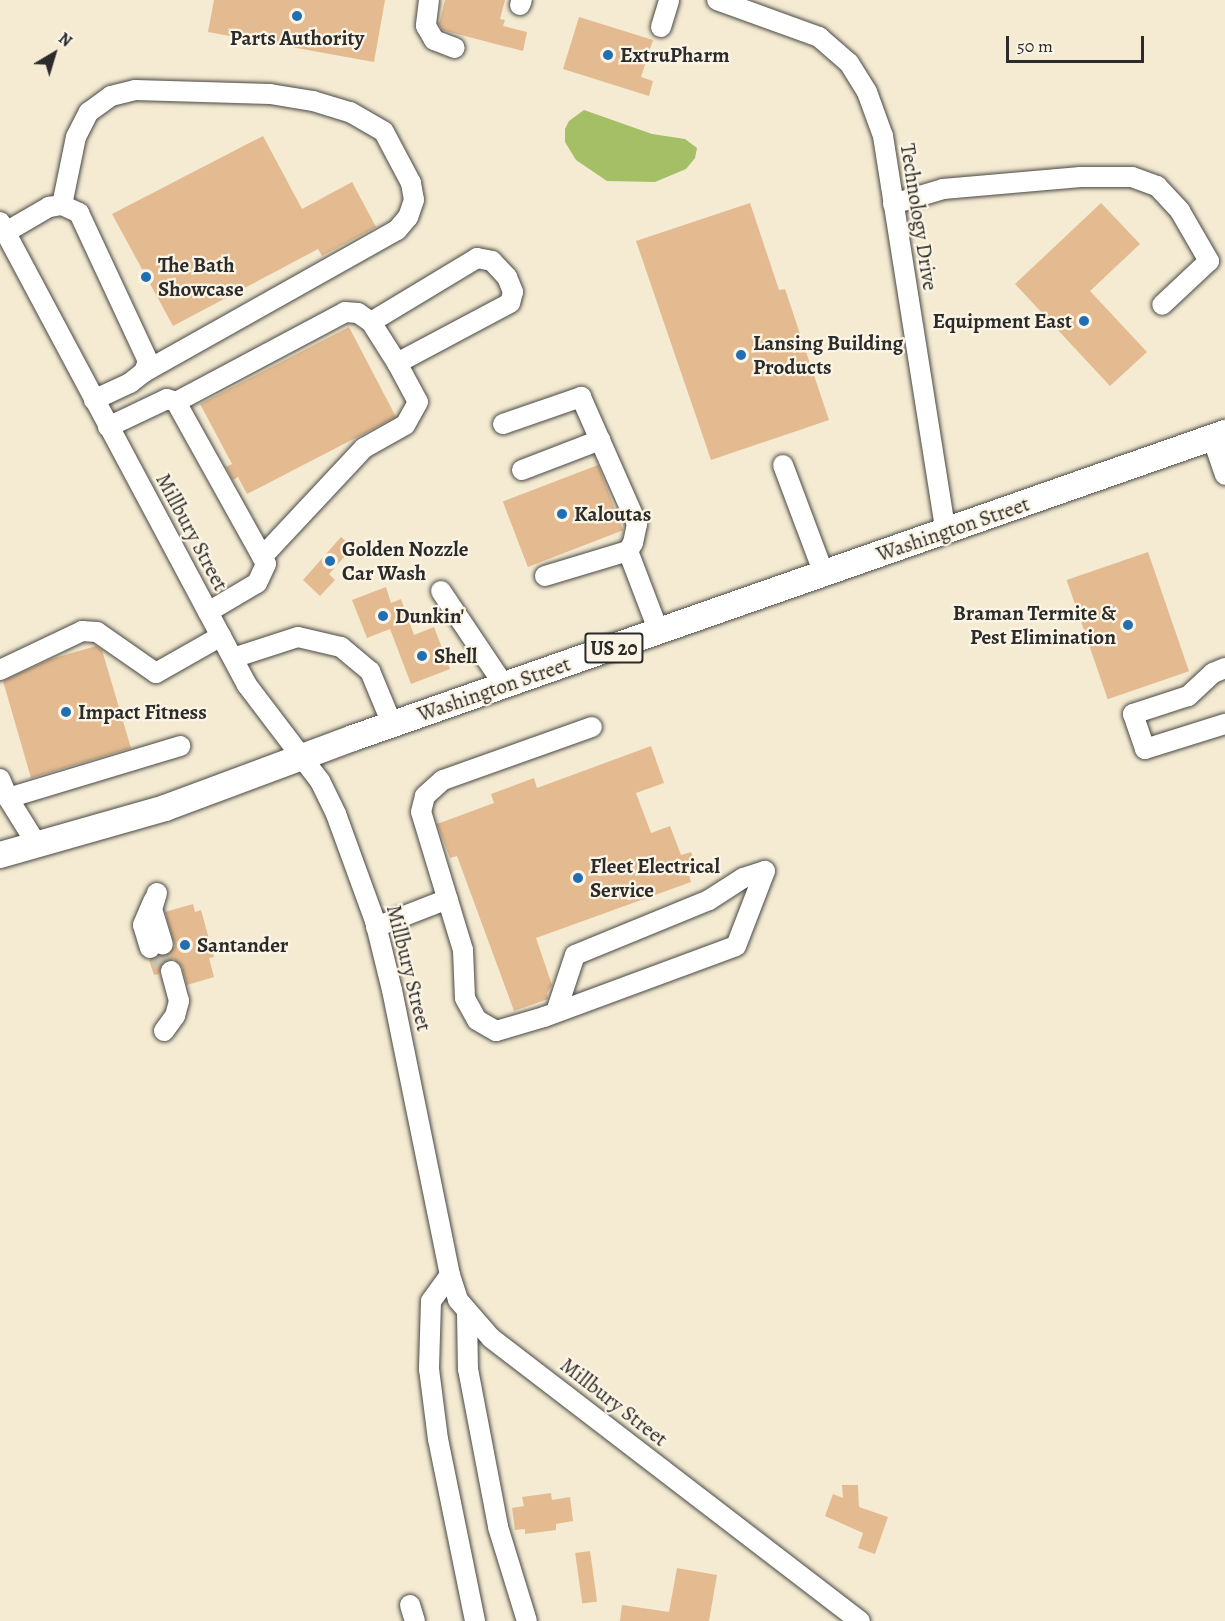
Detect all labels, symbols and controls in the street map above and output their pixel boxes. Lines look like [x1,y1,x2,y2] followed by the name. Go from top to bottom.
[290,9,304,23] marker: Parts Authority
[24,24,84,84] north arrow
[1009,24,1147,62] scale bar
[230,25,364,51] place label: Parts Authority
[54,28,76,52] text: N
[1017,34,1053,58] text: 50 m
[620,42,730,68] place label: ExtruPharm
[601,48,615,62] marker: ExtruPharm
[895,142,943,292] street label: Technology Drive
[158,252,244,302] place label: The Bath Showcase
[139,270,153,284] marker: The Bath Showcase
[933,308,1072,334] place label: Equipment East
[1077,314,1091,328] marker: Equipment East
[753,330,903,380] place label: Lansing Building Products
[734,348,748,362] marker: Lansing Building Products
[151,469,233,595] street label: Millbury Street
[873,491,1033,567] street label: Washington Street
[574,501,651,527] place label: Kaloutas
[555,507,569,521] marker: Kaloutas
[342,536,468,586] place label: Golden Nozzle Car Wash
[323,554,337,568] marker: Golden Nozzle Car Wash
[953,600,1116,650] place label: Braman Termite & Pest Elimination
[395,603,464,629] place label: Dunkin'
[376,609,390,623] marker: Dunkin'
[1121,618,1135,632] marker: Braman Termite & Pest Elimination
[584,631,644,665] road number: US 20
[434,643,477,669] place label: Shell
[415,649,429,663] marker: Shell
[414,651,574,727] street label: Washington Street
[78,699,207,725] place label: Impact Fitness
[59,705,73,719] marker: Impact Fitness
[590,853,720,903] place label: Fleet Electrical Service
[571,871,585,885] marker: Fleet Electrical Service
[381,902,437,1034] street label: Millbury Street
[197,932,288,958] place label: Santander
[178,938,192,952] marker: Santander
[555,1352,673,1452] street label: Millbury Street

